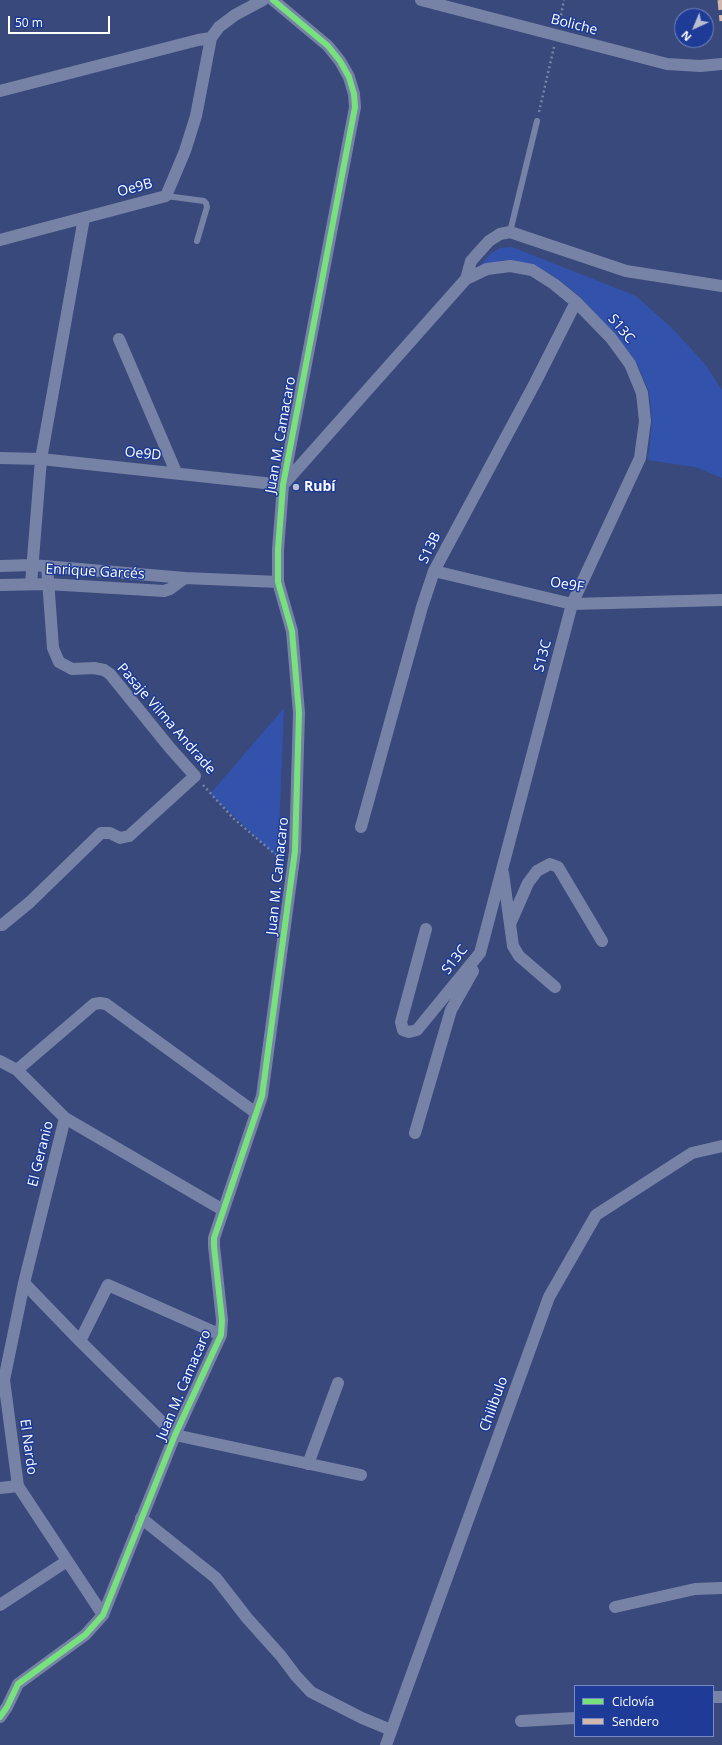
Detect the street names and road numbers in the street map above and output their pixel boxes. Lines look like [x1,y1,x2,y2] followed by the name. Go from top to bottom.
[549,11,599,39] street label: Boliche
[116,175,154,201] street label: Oe9B
[604,311,638,347] street label: S13C
[262,375,300,495] street label: Juan M. Camacaro
[124,444,162,464] street label: Oe9D
[415,530,445,566] street label: S13B
[45,561,145,583] street label: Enrique Garcés
[549,574,585,596] street label: Oe9F
[531,638,555,674] street label: S13C
[113,660,219,778] street label: Pasaje Vilma Andrade
[263,816,293,936] street label: Juan M. Camacaro
[438,942,472,978] street label: S13C
[25,1119,57,1189] street label: El Geranio
[153,1327,215,1443] street label: Juan M. Camacaro
[476,1374,512,1434] street label: Chilibulo
[16,1418,40,1476] street label: El Nardo

